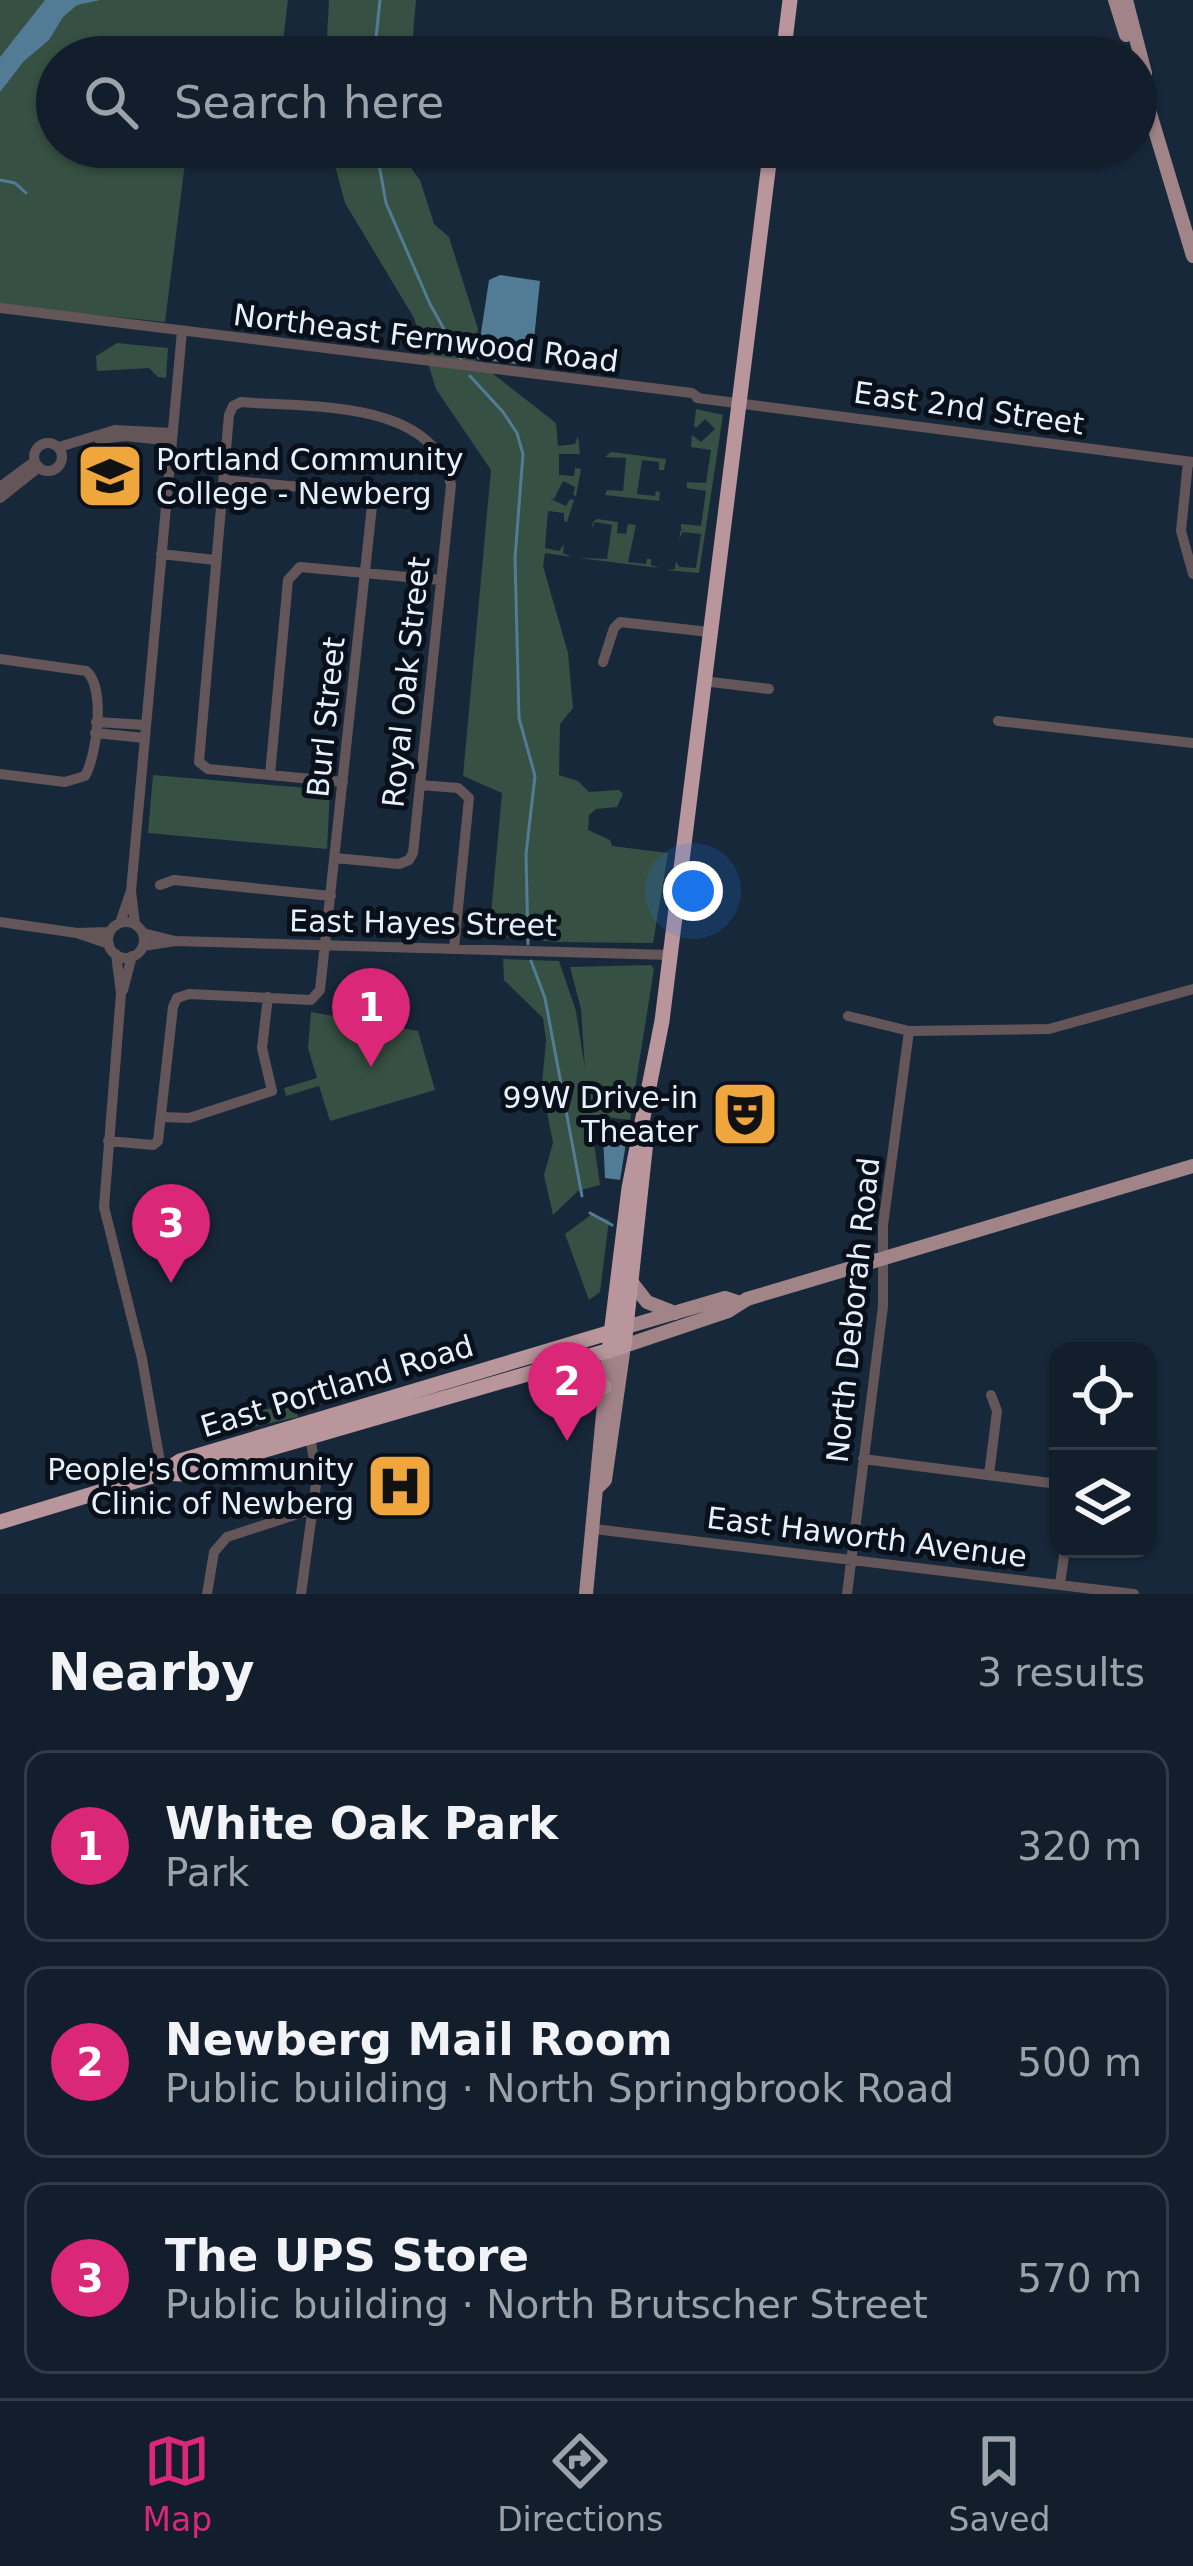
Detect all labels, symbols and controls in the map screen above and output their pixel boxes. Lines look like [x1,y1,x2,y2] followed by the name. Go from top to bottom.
[36,36,1157,168] search box
[78,69,144,135] icon: search
[174,76,444,129] text: Search here
[231,297,621,379] street label: Northeast Fernwood Road
[852,375,1087,442] street label: East 2nd Street
[75,441,145,511] school or university icon: Portland Community College - Newberg
[156,442,463,511] place label: Portland Community College - Newberg
[375,555,437,809] street label: Royal Oak Street
[300,635,352,799] street label: Burl Street
[663,861,723,921] your location
[289,903,557,943] street label: East Hayes Street
[332,968,410,1067] pin: 1
[710,1079,780,1149] theatre icon: 99W Drive-in Theater
[502,1080,699,1149] place label: 99W Drive-in Theater
[820,1156,886,1464] street label: North Deborah Road
[132,1184,210,1283] pin: 3
[196,1328,478,1444] street label: East Portland Road
[528,1342,606,1441] pin: 2
[1049,1342,1157,1558] map controls
[1049,1342,1157,1450] button: locate
[1049,1450,1157,1558] button: layers
[365,1451,435,1521] hospital icon: People's Community Clinic of Newberg
[47,1452,354,1521] place label: People's Community Clinic of Newberg
[705,1500,1029,1574] street label: East Haworth Avenue
[48,1643,255,1702] text: Nearby
[977,1650,1145,1695] text: 3 results
[165,1797,558,1850] text: White Oak Park
[76,1824,104,1869] text: 1
[1017,1824,1142,1869] text: 320 m
[165,1850,249,1895] text: Park
[165,2013,673,2066] text: Newberg Mail Room
[76,2040,104,2085] text: 2
[1017,2040,1142,2085] text: 500 m
[165,2066,954,2111] text: Public building · North Springbrook Road
[165,2229,529,2282] text: The UPS Store
[76,2256,104,2301] text: 3
[1017,2256,1142,2301] text: 570 m
[165,2282,928,2327] text: Public building · North Brutscher Street
[143,2428,212,2539] tab: Map
[497,2428,663,2539] tab: Directions
[949,2428,1050,2539] tab: Saved

